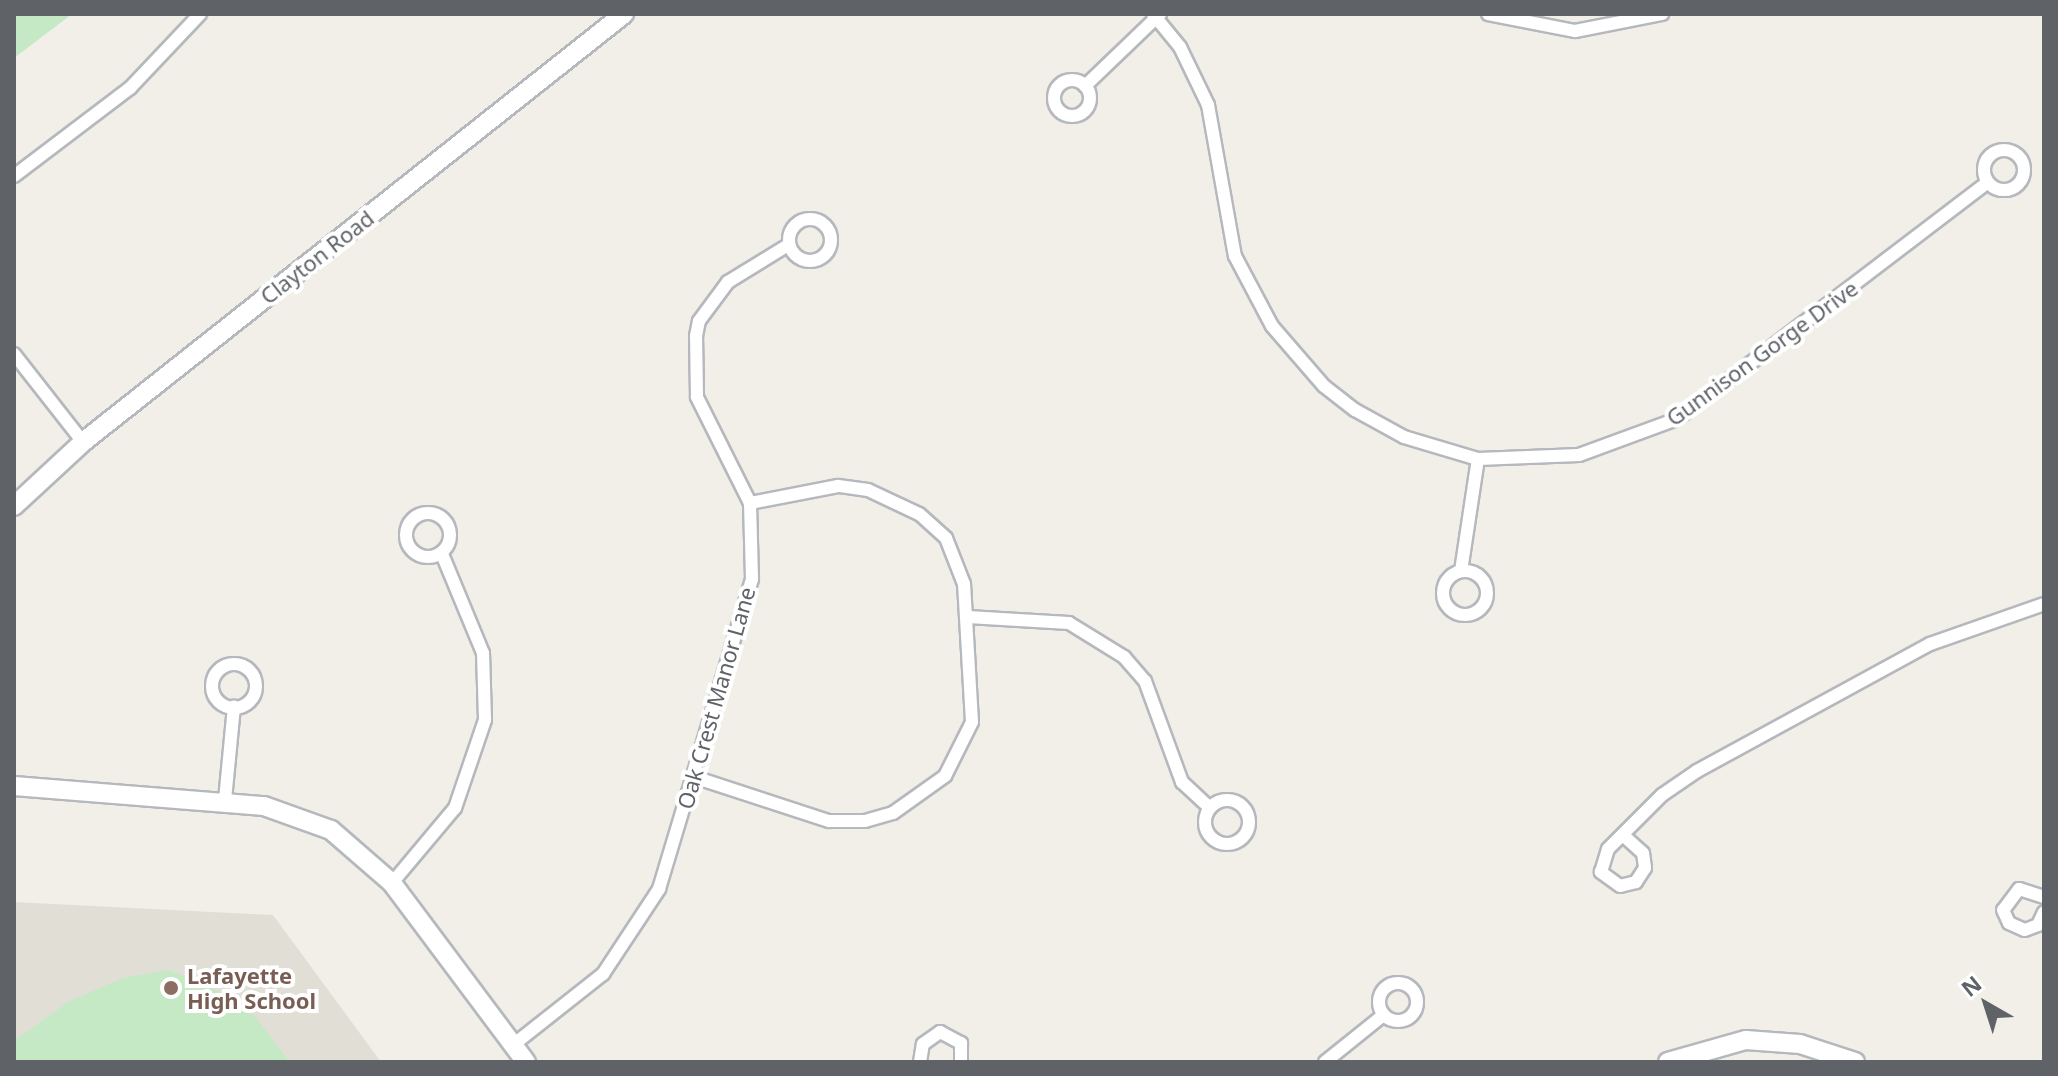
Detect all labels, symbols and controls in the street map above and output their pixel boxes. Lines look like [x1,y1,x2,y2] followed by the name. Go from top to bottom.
[255,205,379,309] street label: Clayton Road
[1661,275,1863,431] street label: Gunnison Gorge Drive
[672,584,760,812] street label: Oak Crest Manor Lane
[187,962,316,1014] place label: Lafayette High School
[1946,964,2026,1044] north arrow
[1954,968,1987,1003] text: N
[162,979,180,997] marker: Lafayette High School

